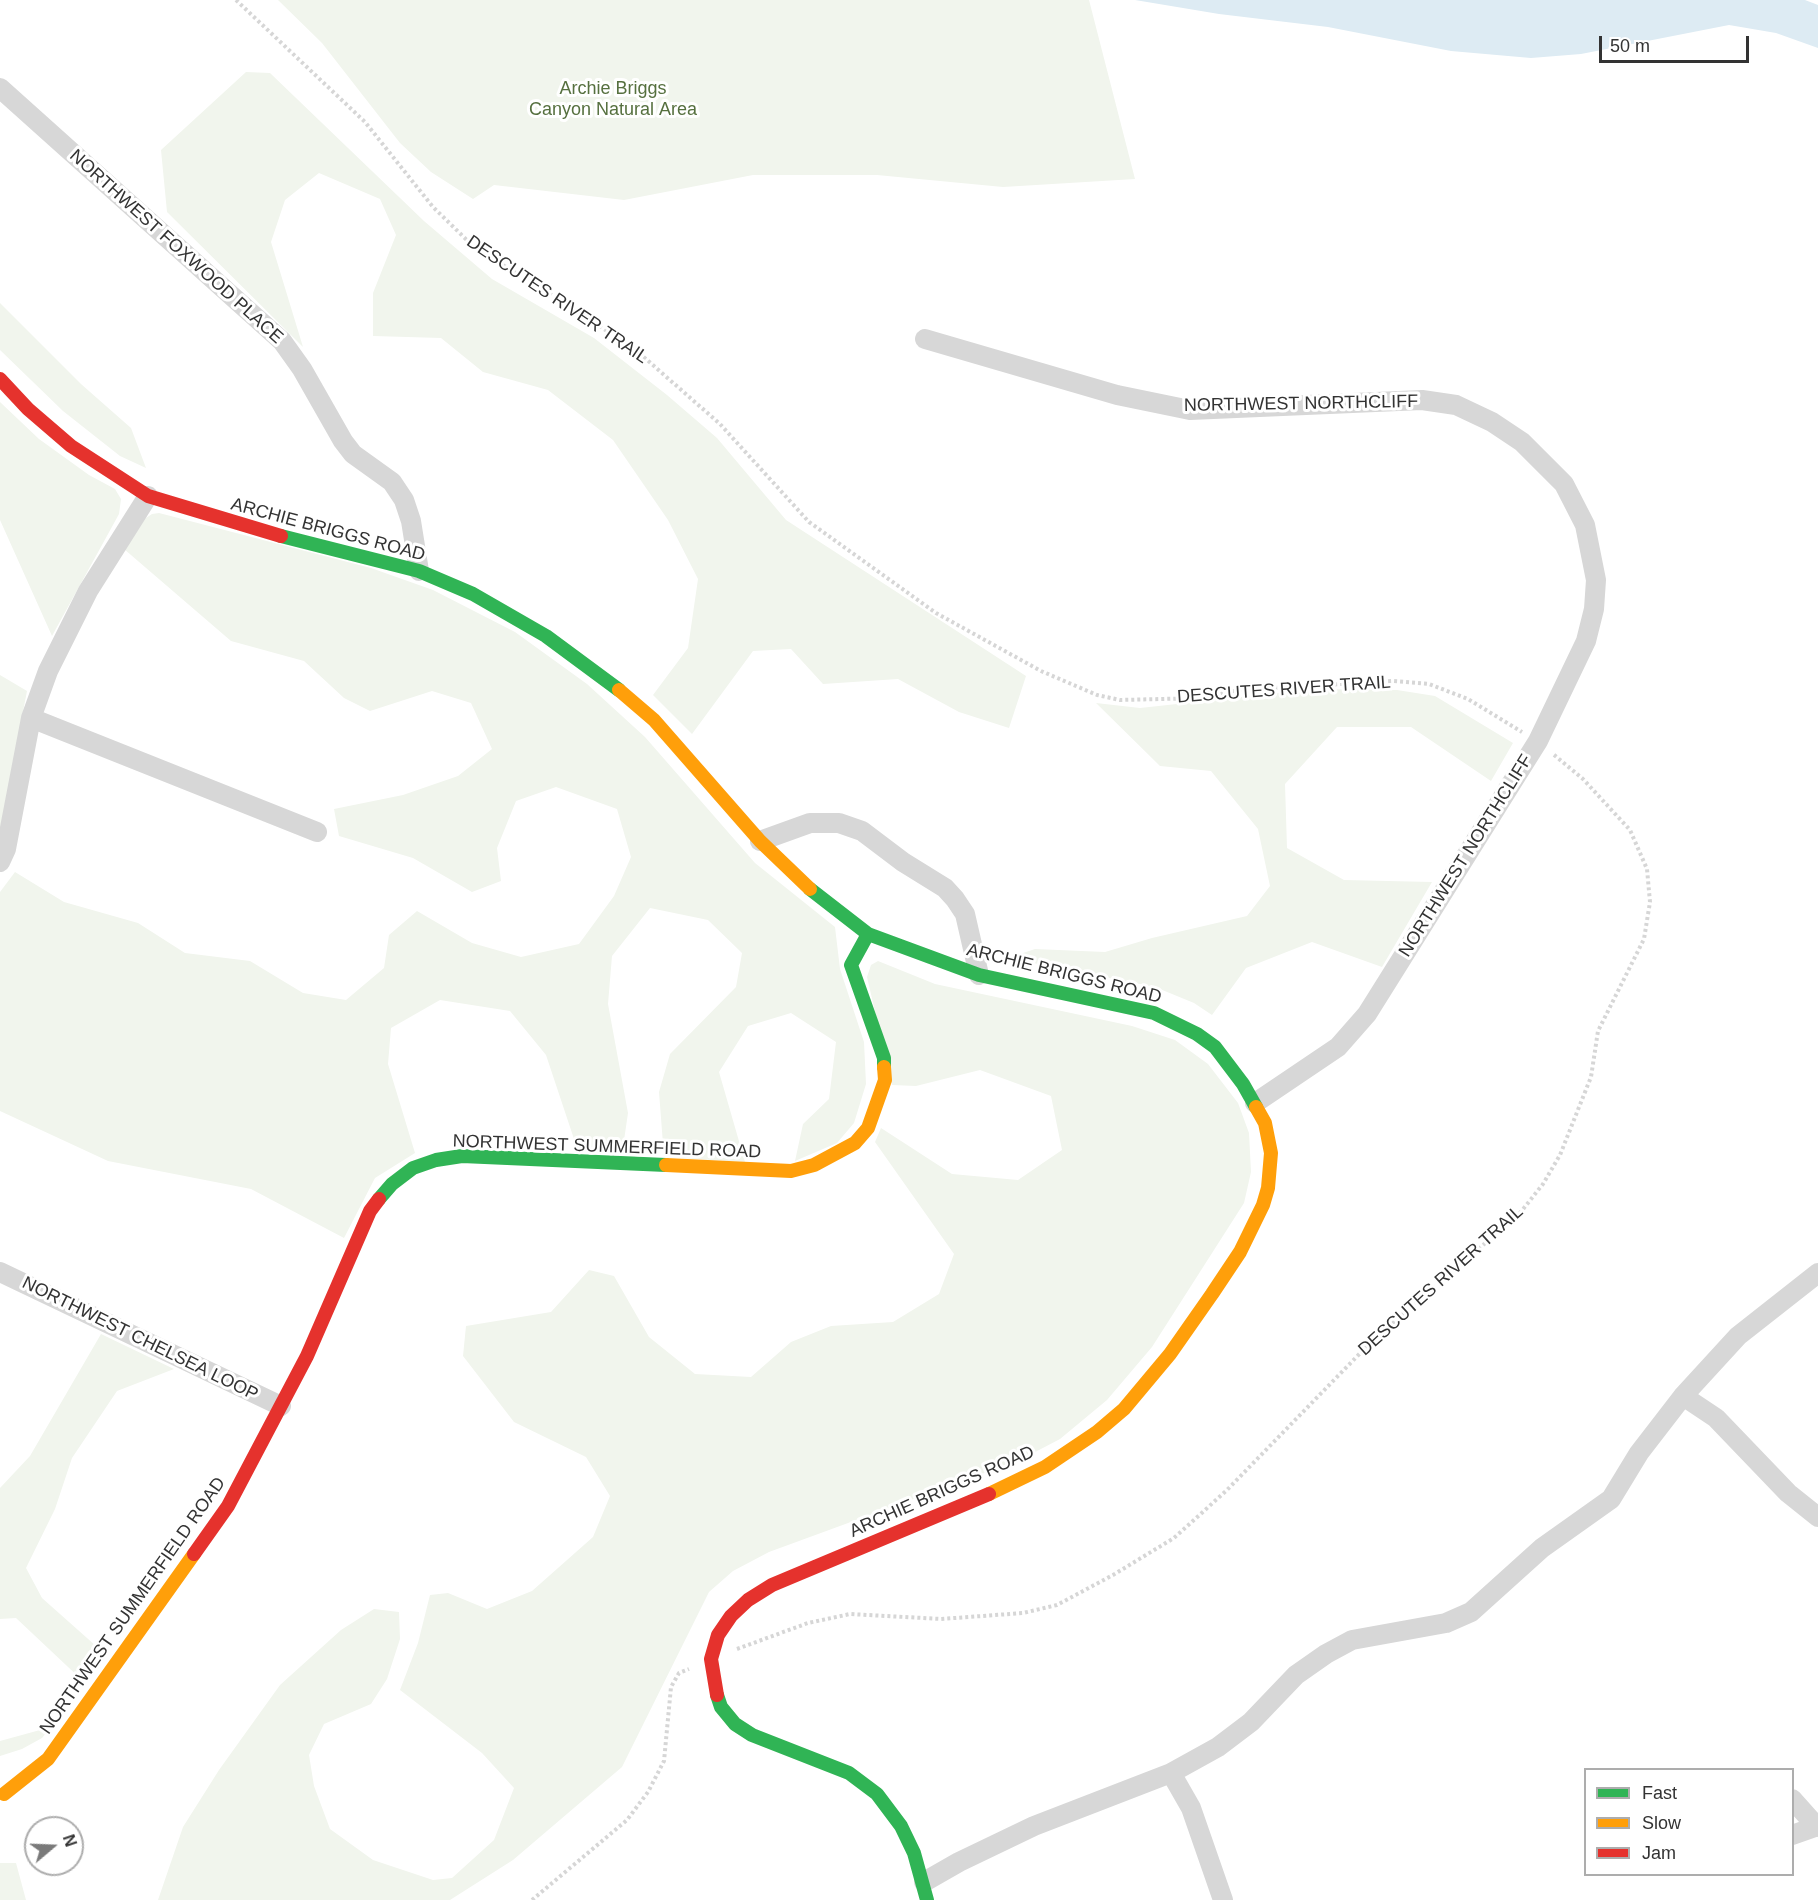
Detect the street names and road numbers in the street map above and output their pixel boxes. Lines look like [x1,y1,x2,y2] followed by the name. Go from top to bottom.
[65,145,287,349] street label: NORTHWEST FOXWOOD PLACE
[462,231,652,369] street label: DESCUTES RIVER TRAIL
[1184,391,1418,417] street label: NORTHWEST NORTHCLIFF
[229,494,427,566] street label: ARCHIE BRIGGS ROAD
[1176,672,1392,708] street label: DESCUTES RIVER TRAIL
[1395,751,1537,961] street label: NORTHWEST NORTHCLIFF
[964,939,1164,1009] street label: ARCHIE BRIGGS ROAD
[452,1131,762,1163] street label: NORTHWEST SUMMERFIELD ROAD
[1354,1201,1528,1361] street label: DESCUTES RIVER TRAIL
[19,1272,261,1406] street label: NORTHWEST CHELSEA LOOP
[846,1441,1038,1543] street label: ARCHIE BRIGGS ROAD
[36,1473,230,1739] street label: NORTHWEST SUMMERFIELD ROAD

